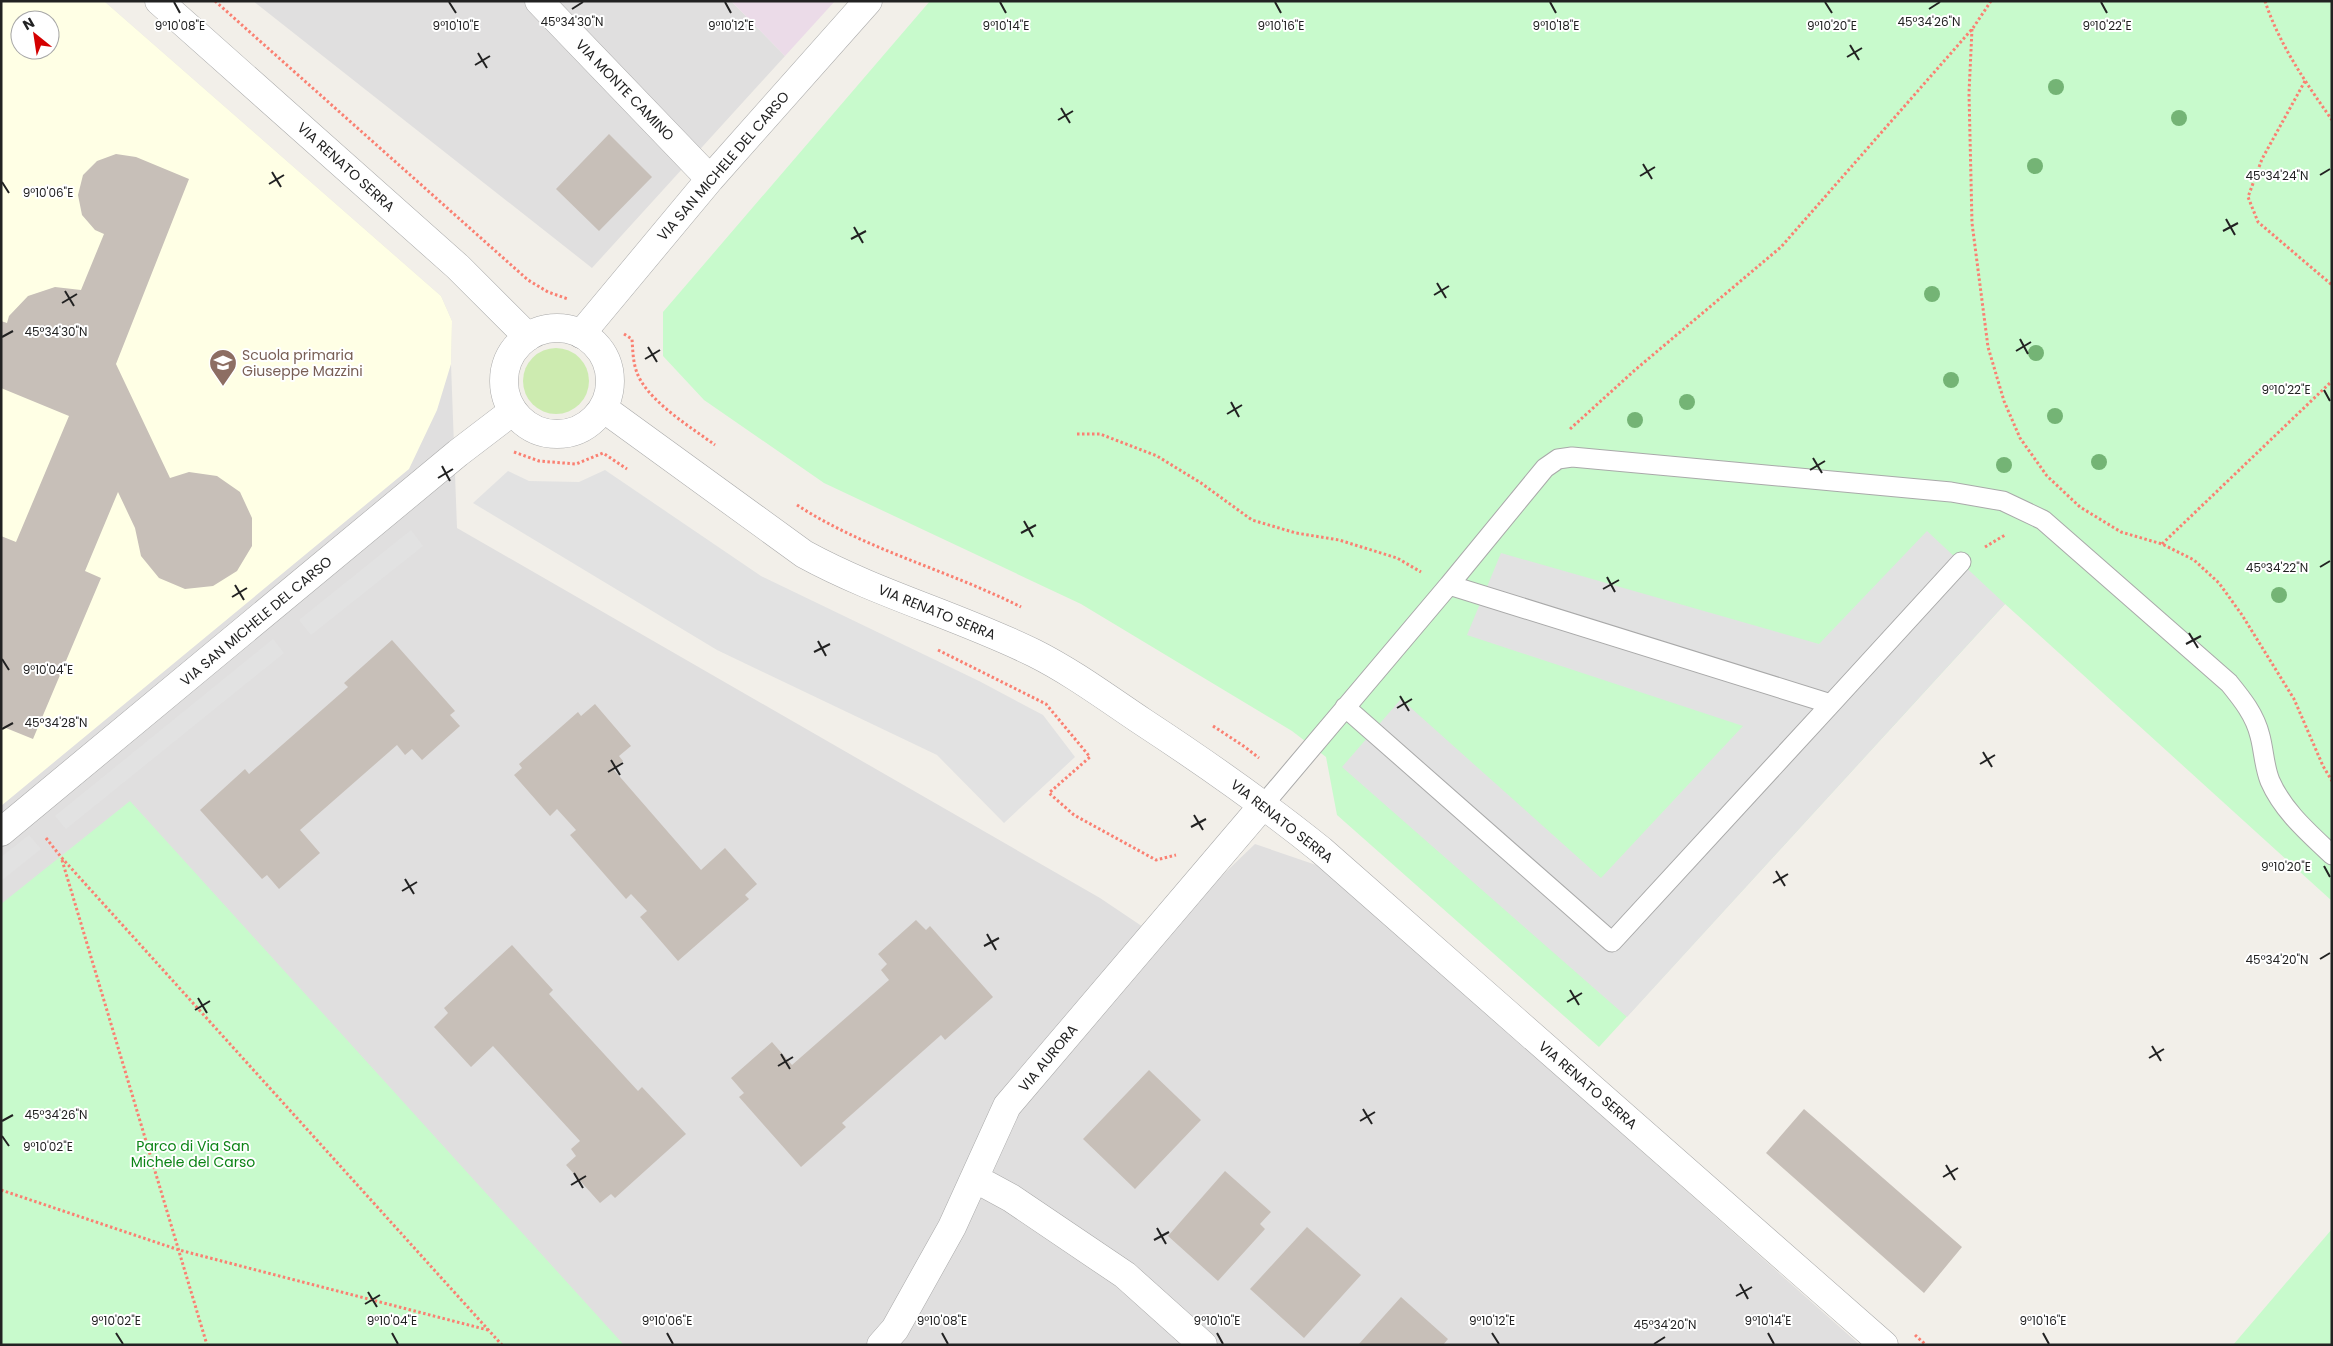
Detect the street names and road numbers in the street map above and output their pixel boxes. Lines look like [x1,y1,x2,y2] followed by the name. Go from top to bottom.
[571,35,679,145] street label: VIA MONTE CAMINO
[652,87,794,245] street label: VIA SAN MICHELE DEL CARSO
[293,118,399,216] street label: VIA RENATO SERRA
[176,552,336,690] street label: VIA SAN MICHELE DEL CARSO
[875,579,999,645] street label: VIA RENATO SERRA
[1227,775,1337,867] street label: VIA RENATO SERRA
[1014,1020,1082,1096] street label: VIA AURORA
[1534,1036,1642,1134] street label: VIA RENATO SERRA

